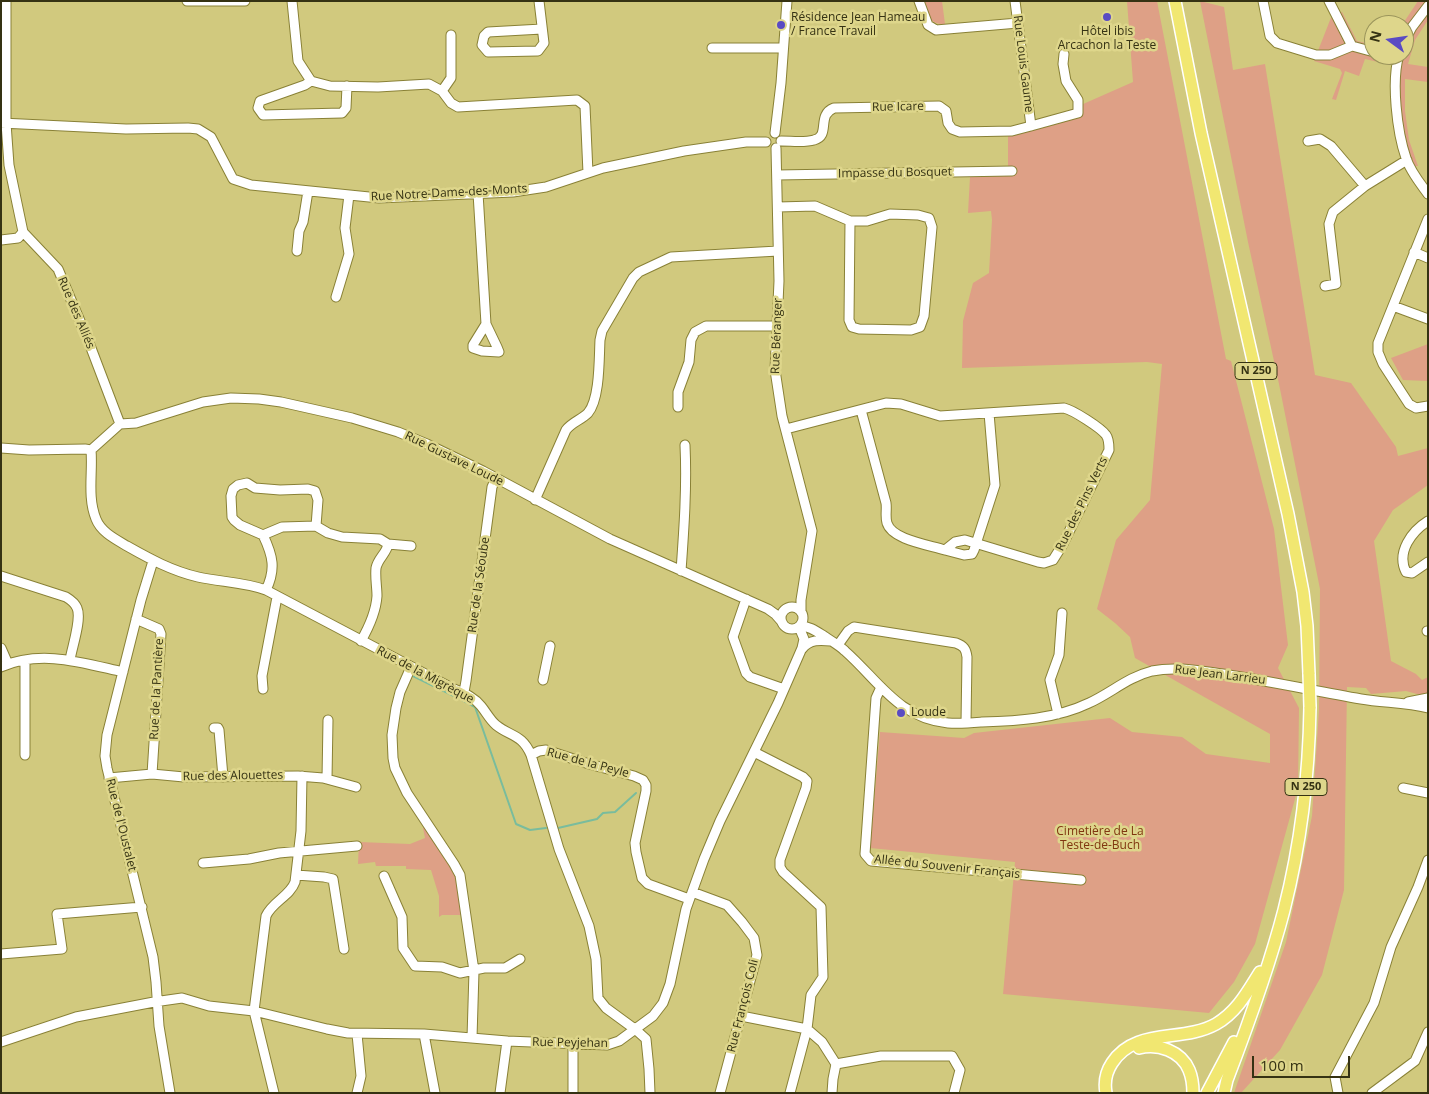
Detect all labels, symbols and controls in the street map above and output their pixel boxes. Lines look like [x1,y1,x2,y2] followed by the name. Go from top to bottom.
[791,11,925,39] place label: Résidence Jean Hameau / France Travail
[1101,11,1113,23] marker: Hôtel ibis Arcachon la Teste
[1010,15,1036,113] street label: Rue Louis Gaume
[1364,15,1414,65] north arrow
[775,19,787,31] marker: Résidence Jean Hameau / France Travail
[1058,25,1156,53] place label: Hôtel ibis Arcachon la Teste
[1364,29,1386,44] text: N
[872,99,924,115] street label: Rue Icare
[838,165,952,181] street label: Impasse du Bosquet
[370,182,528,204] street label: Rue Notre-Dame-des-Monts
[54,275,98,351] street label: Rue des Alliés
[768,298,786,374] street label: Rue Béranger
[1235,362,1277,380] road number: N 250
[402,429,506,489] street label: Rue Gustave Loude
[1053,455,1111,553] street label: Rue des Pins Verts
[465,536,493,634] street label: Rue de la Séoube
[147,638,167,740] street label: Rue de la Pantière
[374,643,476,707] street label: Rue de la Migrèque
[1174,662,1266,688] street label: Rue Jean Larrieu
[911,706,946,720] place label: Loude
[895,707,907,719] marker: Loude
[545,745,631,781] street label: Rue de la Peyle
[183,768,283,784] street label: Rue des Alouettes
[103,777,139,873] street label: Rue de l'Oustalet
[1285,779,1327,796] road number: N 250
[1056,825,1144,853] park label: Cimetière de La Teste-de-Buch
[873,852,1021,882] street label: Allée du Souvenir Français
[724,958,762,1054] street label: Rue François Coli
[532,1035,608,1051] street label: Rue Peyjehan
[1254,1046,1352,1078] scale bar
[1260,1055,1304,1075] text: 100 m

